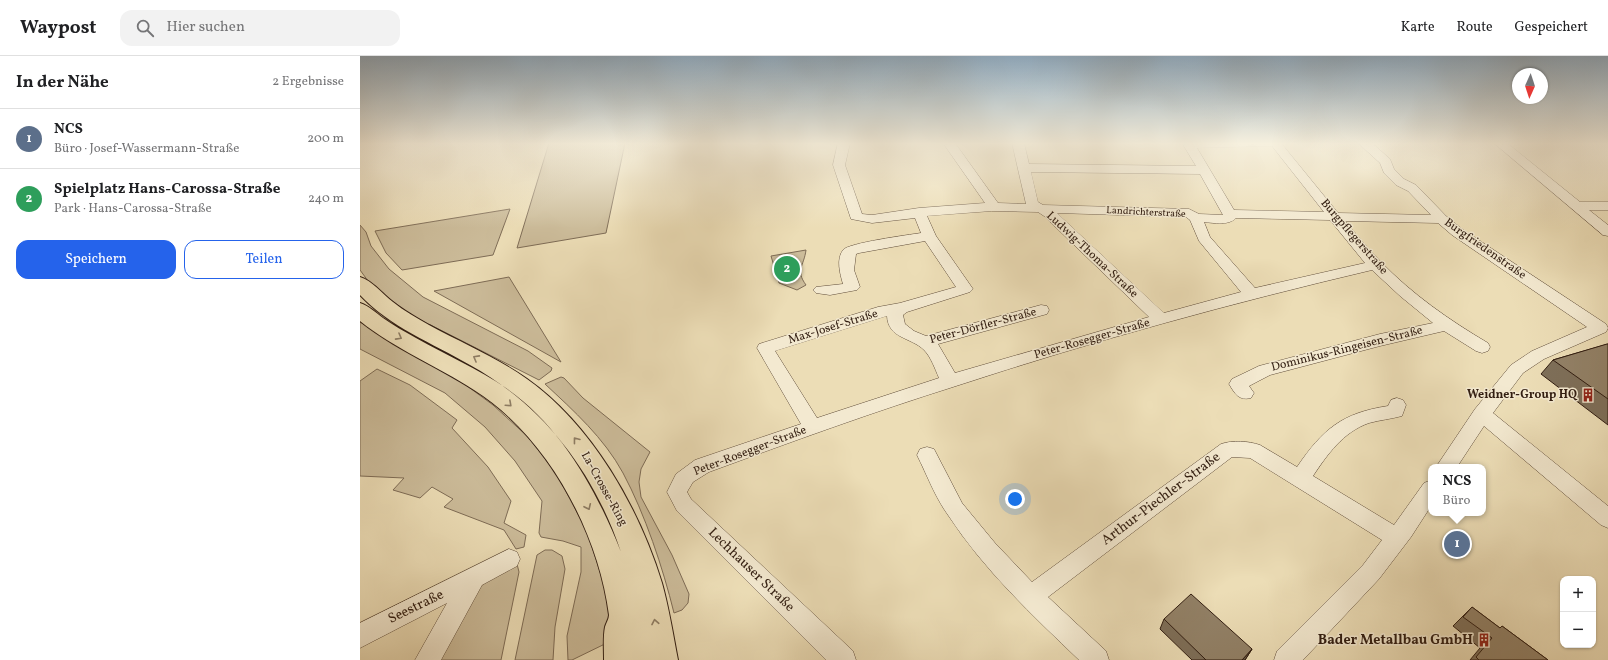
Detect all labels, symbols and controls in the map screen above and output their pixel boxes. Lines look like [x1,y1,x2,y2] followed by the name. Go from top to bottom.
[120,10,400,46] search box
[20,15,96,41] text: Waypost
[134,17,156,39] icon: search
[166,17,245,38] text: Hier suchen
[1401,18,1435,37] text: Karte
[1457,18,1493,37] text: Route
[1515,18,1588,37] text: Gespeichert
[1512,68,1548,104] north arrow
[16,71,109,94] text: In der Nähe
[272,73,344,91] text: 2 Ergebnisse
[54,119,83,140] text: NCS
[26,130,32,148] text: 1
[307,130,344,148] text: 200 m
[54,140,239,158] text: Büro · Josef-Wassermann-Straße
[54,179,280,200] text: Spielplatz Hans-Carossa-Straße
[26,190,32,208] text: 2
[308,190,344,208] text: 240 m
[1317,196,1392,279] street label: Burgpflegerstraße
[54,200,212,218] text: Park · Hans-Carossa-Straße
[1106,203,1186,221] street label: Landrichterstraße
[1043,208,1142,302] street label: Ludwig-Thoma-Straße
[1441,215,1529,283] street label: Burgfriedenstraße
[16,240,176,279] button: Speichern
[184,240,344,279] button: Teilen
[774,254,800,284] pin: 2
[928,304,1038,348] street label: Peter-Dörfler-Straße
[786,306,880,348] street label: Max-Josef-Straße
[1032,315,1152,363] street label: Peter-Rosegger-Straße
[1270,322,1425,376] street label: Dominikus-Ringeisen-Straße
[394,332,402,339] one-way arrow
[473,355,480,363] one-way arrow
[1467,387,1578,403] place label: Weidner-Group HQ
[1580,387,1596,403] building icon: Weidner-Group HQ
[504,400,512,407] one-way arrow
[691,422,809,480] street label: Peter-Rosegger-Straße
[573,437,580,444] one-way arrow
[1098,448,1225,550] street label: Arthur-Piechler-Straße
[577,449,631,529] street label: La-Crosse-Ring
[1428,464,1486,516] popup
[1443,471,1471,492] text: NCS
[1005,489,1025,509] your location
[1443,492,1470,510] text: Büro
[583,502,591,510] one-way arrow
[703,524,799,617] street label: Lechhauser Straße
[1444,529,1470,559] pin: 1
[1560,576,1596,648] map controls
[1560,576,1596,612] button: +
[385,585,447,629] street label: Seestraße
[1560,612,1596,648] button: −
[652,618,660,625] one-way arrow
[1318,631,1473,650] place label: Bader Metallbau GmbH
[1476,632,1492,648] building icon: Bader Metallbau GmbH

